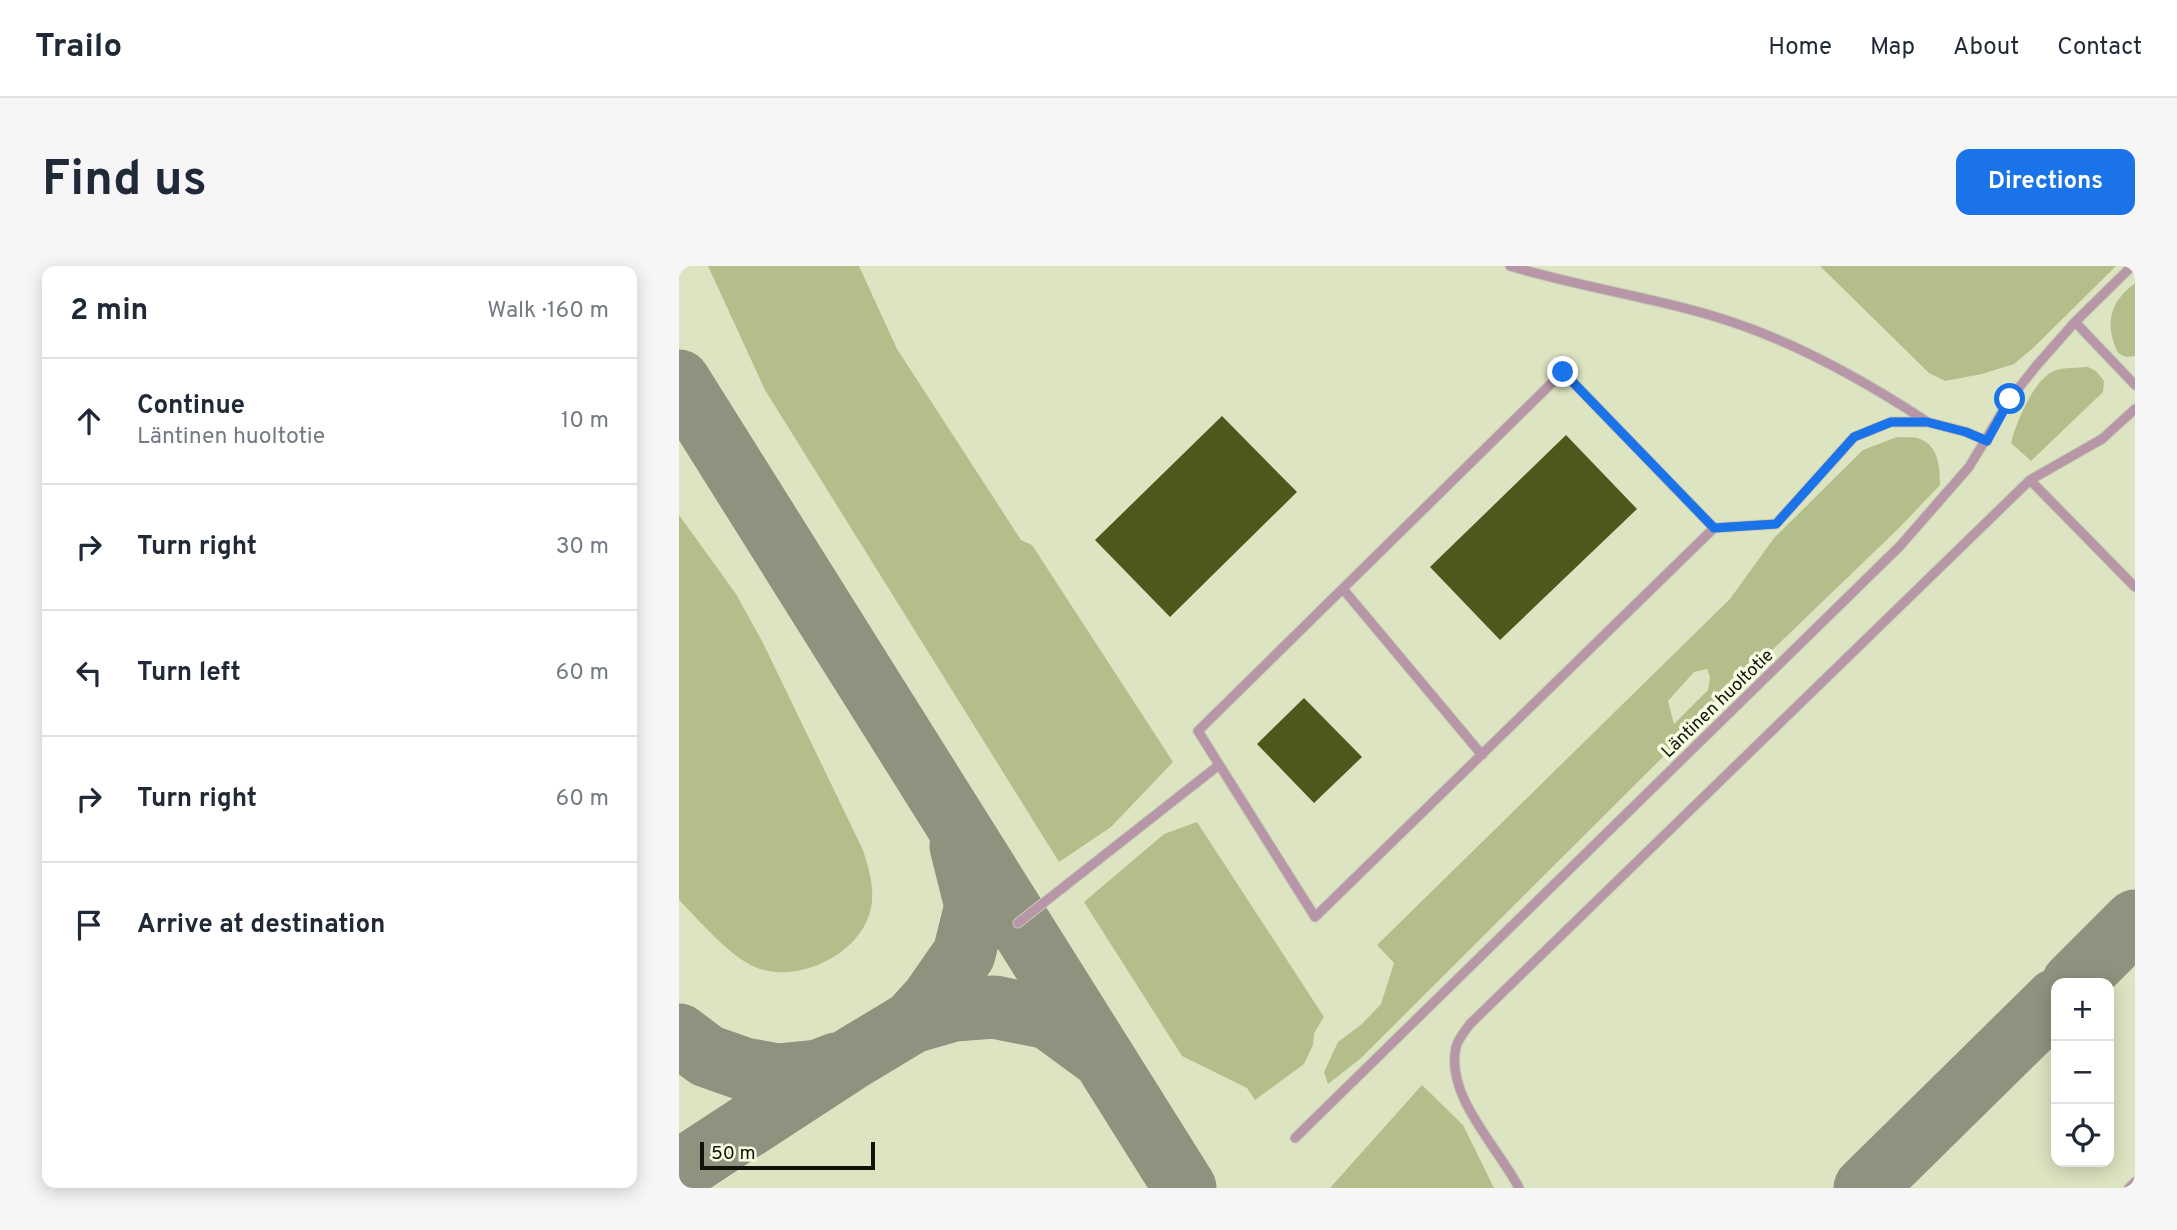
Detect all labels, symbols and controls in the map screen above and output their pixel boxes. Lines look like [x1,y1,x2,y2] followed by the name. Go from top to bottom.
[35,27,122,69] text: Trailo
[1768,33,1832,63] text: Home
[1870,33,1915,63] text: Map
[1953,33,2019,63] text: About
[2057,33,2142,63] text: Contact
[1956,149,2135,215] button: Directions
[42,151,207,213] text: Find us
[70,293,148,330] text: 2 min
[487,297,609,326] text: Walk · 160 m
[1547,356,1578,387] route end
[1994,383,2025,414] route start
[137,390,245,423] text: Continue
[70,402,108,440] icon: ahead
[561,407,609,436] text: 10 m
[137,423,325,452] text: Läntinen huoltotie
[70,528,108,566] icon: right
[137,531,257,564] text: Turn right
[556,533,609,562] text: 30 m
[1657,645,1779,763] street label: Läntinen huoltotie
[70,654,108,692] icon: left
[137,657,241,690] text: Turn left
[556,659,609,688] text: 60 m
[70,780,108,818] icon: right
[137,783,257,816] text: Turn right
[556,785,609,814] text: 60 m
[70,906,108,944] icon: arrive
[137,909,385,942] text: Arrive at destination
[2051,978,2114,1167] map controls
[2051,978,2114,1041] button: +
[2051,1041,2114,1104] button: −
[2051,1104,2114,1167] button: locate
[700,1139,875,1171] scale bar
[711,1142,756,1166] text: 50 m

